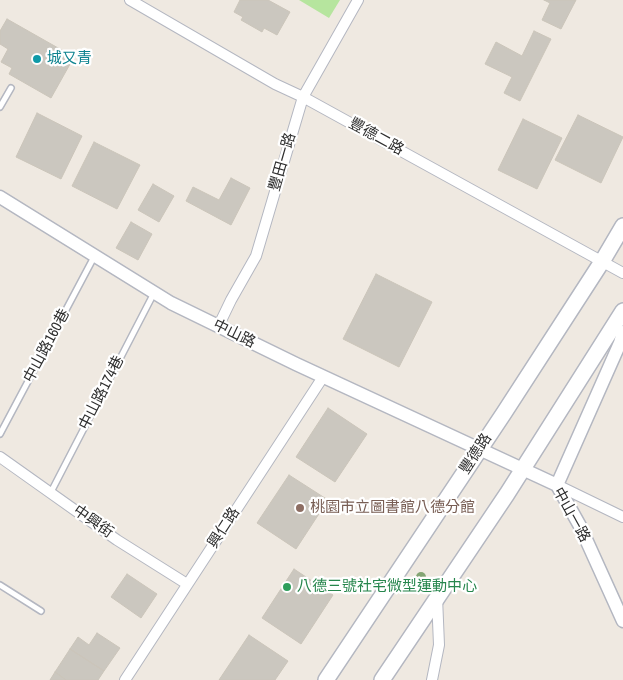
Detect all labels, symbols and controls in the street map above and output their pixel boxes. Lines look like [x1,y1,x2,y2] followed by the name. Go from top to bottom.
[47,50,92,68] place label: 城又青
[31,53,43,65] marker: 城又青
[345,115,407,159] street label: 豐德二路
[266,131,300,193] street label: 豐田一路
[20,306,74,386] street label: 中山路160巷
[210,316,258,352] street label: 中山路
[76,353,128,433] street label: 中山路174巷
[456,430,496,478] street label: 豐德路
[549,484,593,546] street label: 中山一路
[310,499,475,517] place label: 桃園市立圖書館八德分館
[69,502,117,542] street label: 中興街
[294,502,306,514] marker: 桃園市立圖書館八德分館
[204,504,244,552] street label: 興仁路
[297,578,477,596] place label: 八德三號社宅微型運動中心
[281,581,293,593] marker: 八德三號社宅微型運動中心

